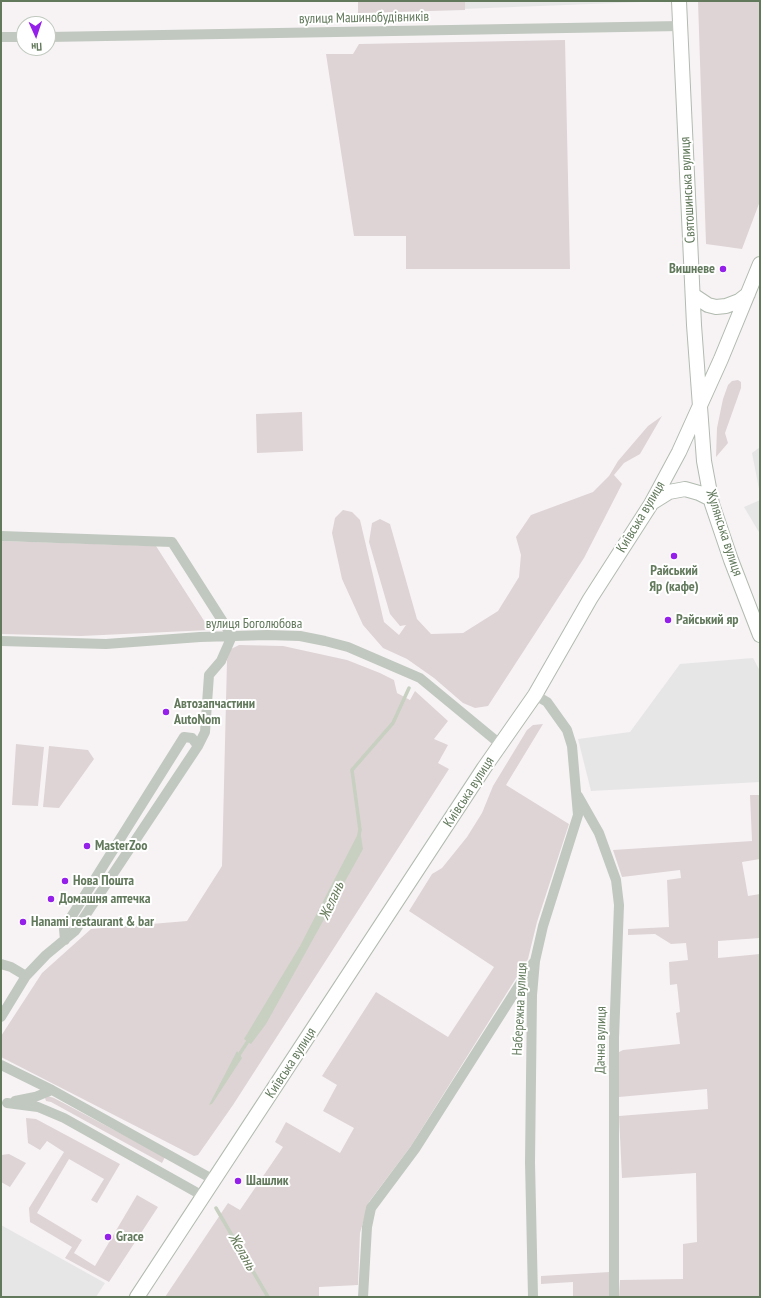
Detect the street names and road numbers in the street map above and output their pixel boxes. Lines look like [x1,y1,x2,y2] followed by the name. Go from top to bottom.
[299,8,429,28] street label: вулиця Машинобудівників
[677,136,699,244] street label: Святошинська вулиця
[613,478,669,556] street label: Київська вулиця
[702,488,746,578] street label: Жулянська вулиця
[206,616,302,632] street label: вулиця Боголюбова
[440,754,498,830] street label: Київська вулиця
[509,962,531,1056] street label: Набережна вулиця
[592,1006,610,1074] street label: Дачна вулиця
[262,1025,320,1101] street label: Київська вулиця

